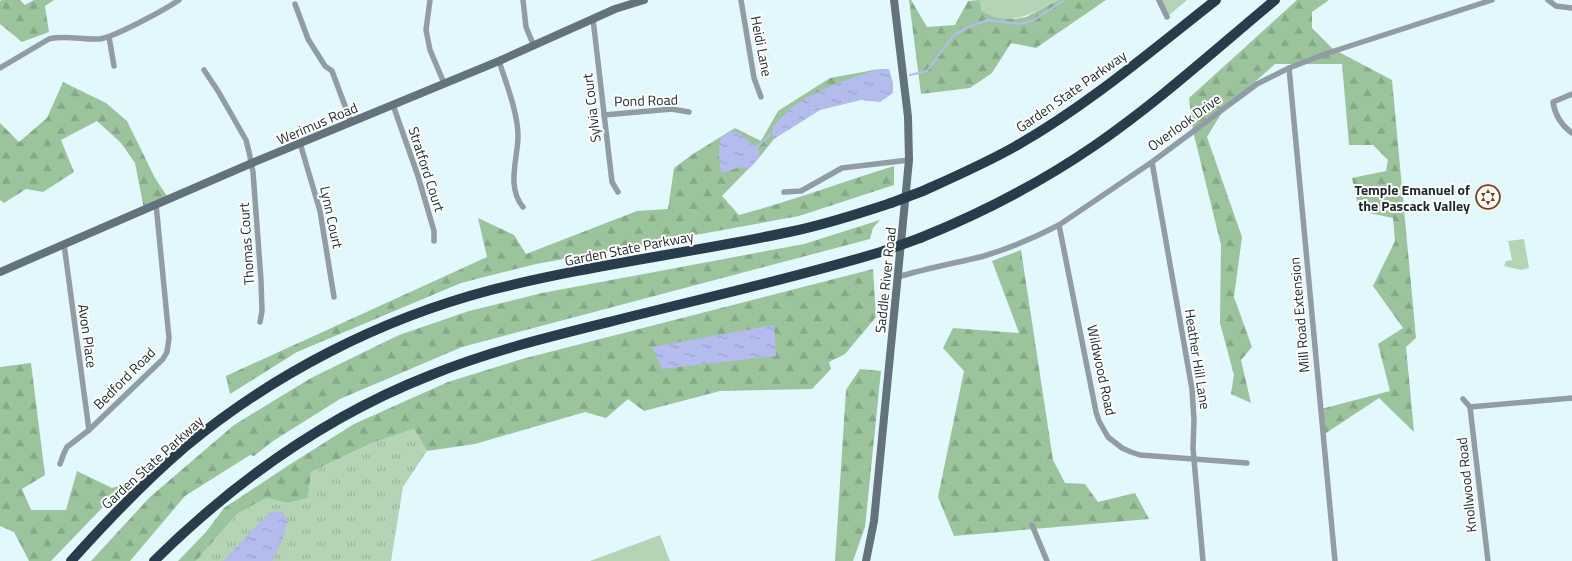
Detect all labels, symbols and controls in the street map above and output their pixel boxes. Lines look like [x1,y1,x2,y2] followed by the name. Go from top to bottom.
[746,14,778,78] street label: Heidi Lane
[1011,45,1131,137] street label: Garden State Parkway
[576,72,606,144] street label: Sylvia Court
[614,88,678,112] street label: Pond Road
[1143,88,1225,156] street label: Overlook Drive
[273,97,361,149] street label: Werimus Road
[403,124,451,214] street label: Stratford Court
[1355,179,1470,216] place label: Temple Emanuel of the Pascack Valley
[315,184,349,250] street label: Lynn Court
[1475,184,1501,210] synagogue icon: Temple Emanuel of the Pascack Valley
[233,202,259,286] street label: Thomas Court
[563,225,695,271] street label: Garden State Parkway
[869,226,901,334] street label: Saddle River Road
[1283,256,1315,374] street label: Mill Road Extension
[73,303,103,369] street label: Avon Place
[1180,307,1216,411] street label: Heather Hill Lane
[1082,323,1122,417] street label: Wildwood Road
[88,342,160,414] street label: Bedford Road
[96,410,208,514] street label: Garden State Parkway
[1451,436,1481,534] street label: Knollwood Road

